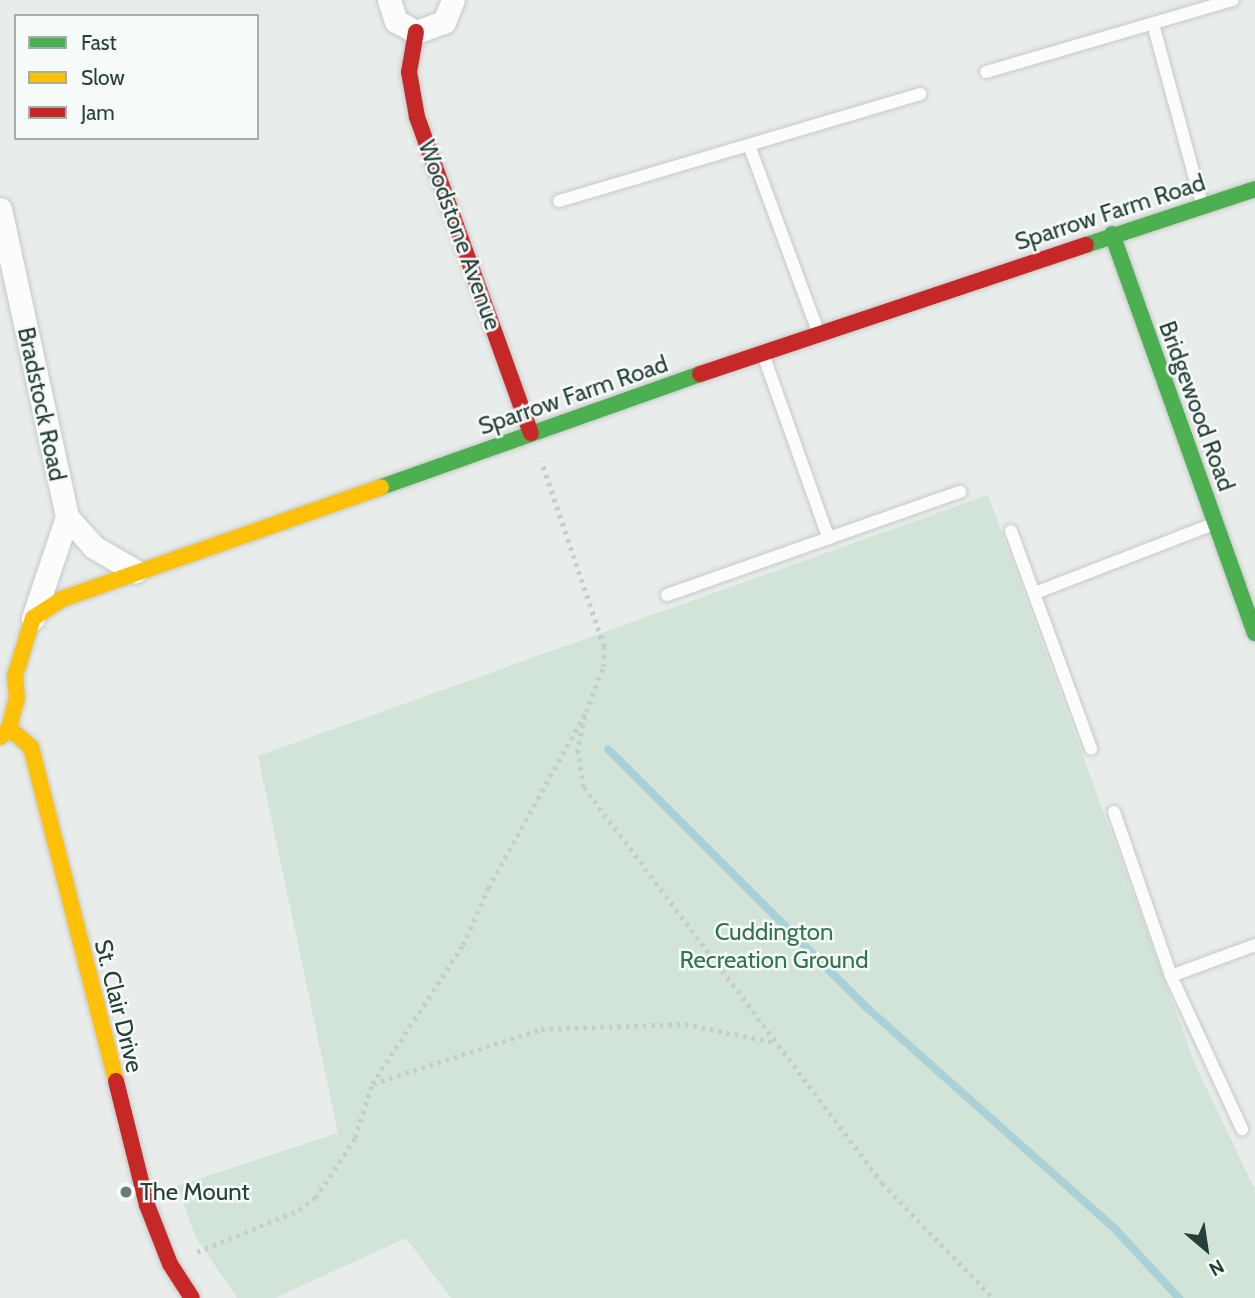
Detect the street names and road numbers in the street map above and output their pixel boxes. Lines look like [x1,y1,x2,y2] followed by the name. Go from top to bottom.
[412,136,508,334] street label: Woodstone Avenue
[1011,168,1209,256] street label: Sparrow Farm Road
[1153,317,1241,495] street label: Bridgewood Road
[12,324,72,484] street label: Bradstock Road
[475,349,671,441] street label: Sparrow Farm Road
[89,937,149,1075] street label: St. Clair Drive

